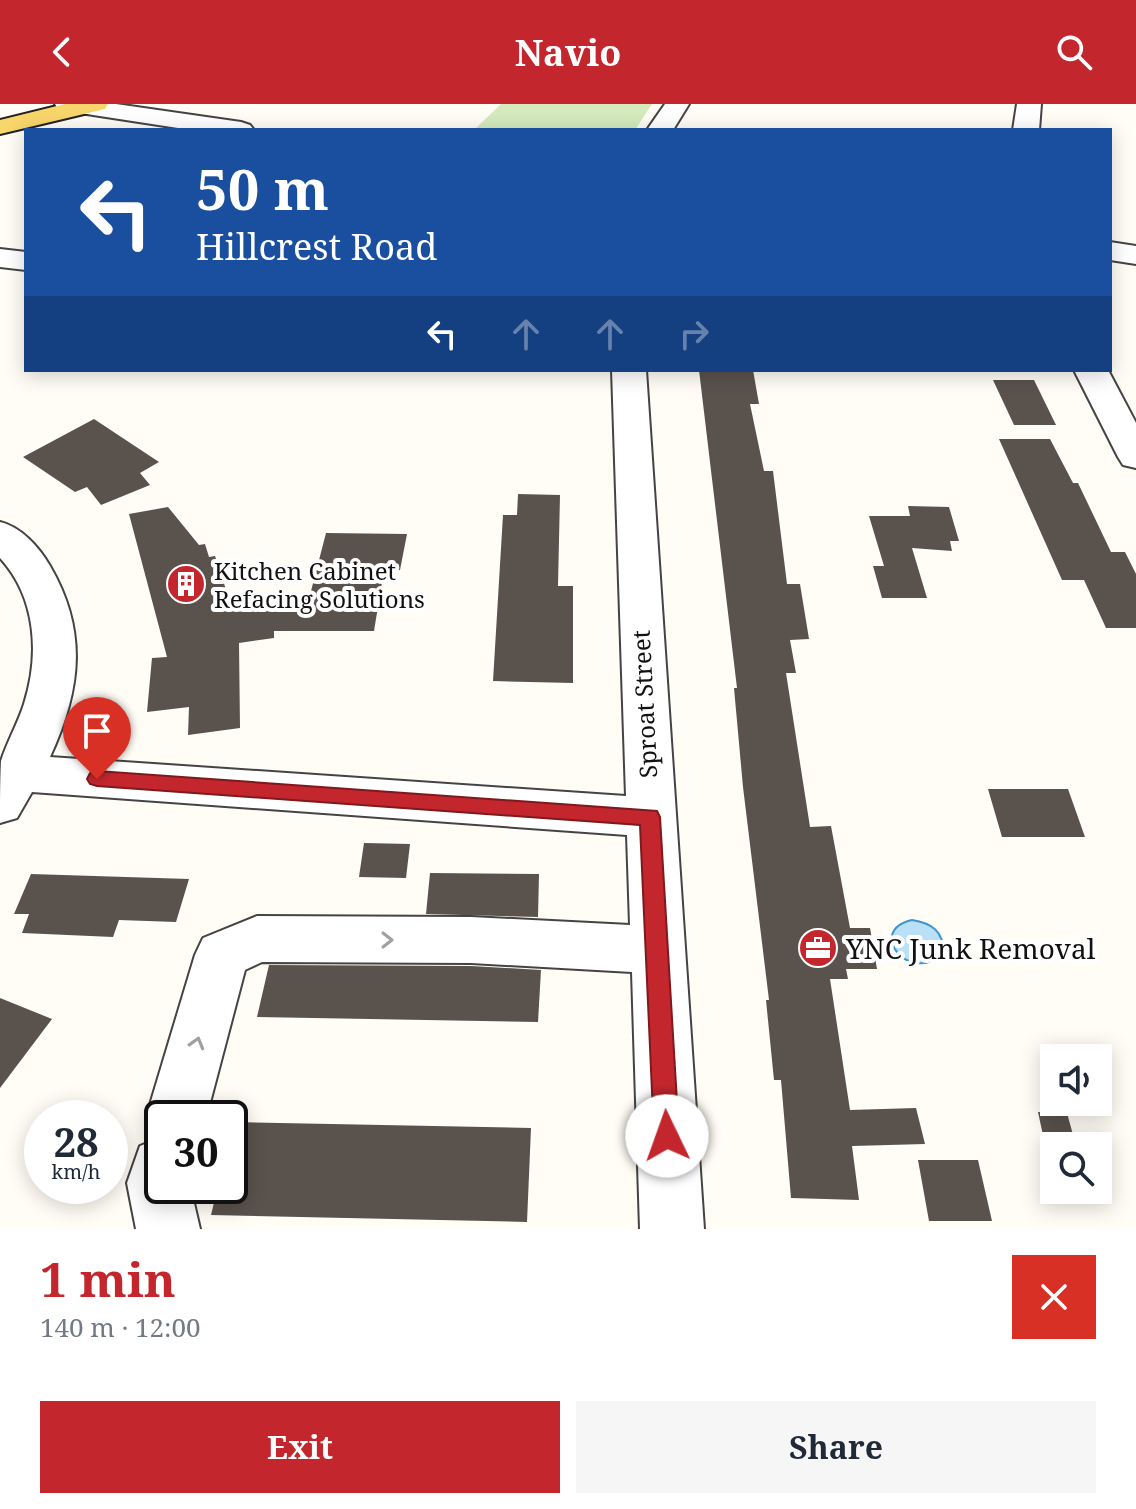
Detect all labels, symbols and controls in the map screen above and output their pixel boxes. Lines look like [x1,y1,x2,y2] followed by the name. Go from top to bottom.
[515,28,621,77] text: Navio
[40,30,84,74] icon: back
[1052,30,1096,74] icon: search
[196,150,329,226] text: 50 m
[64,160,168,264] icon: left
[196,222,437,271] text: Hillcrest Road
[420,312,464,356] icon: left
[504,312,548,356] icon: ahead
[588,312,632,356] icon: ahead
[672,312,716,356] icon: right
[214,554,425,615] place label: Kitchen Cabinet Refacing Solutions
[165,563,207,605] building icon: Kitchen Cabinet Refacing Solutions
[624,629,664,779] street label: Sproat Street
[63,697,131,779] pin
[75,709,119,753] icon: arrive
[797,927,839,969] office icon: YNC Junk Removal
[845,929,1096,967] place label: YNC Junk Removal
[381,931,394,949] one-way arrow
[188,1036,204,1050] one-way arrow
[1040,1044,1112,1204] map controls
[1040,1044,1112,1116] button: sound
[625,1094,709,1178] position arrow
[144,1100,248,1204] speed limit sign: 30
[53,1114,99,1169] text: 28
[1040,1132,1112,1204] button: search
[51,1158,101,1185] text: km/h
[40,1246,176,1311] text: 1 min
[1012,1255,1096,1339] button: close
[40,1309,201,1345] text: 140 m · 12:00
[40,1401,560,1493] button: Exit
[576,1401,1096,1493] button: Share

